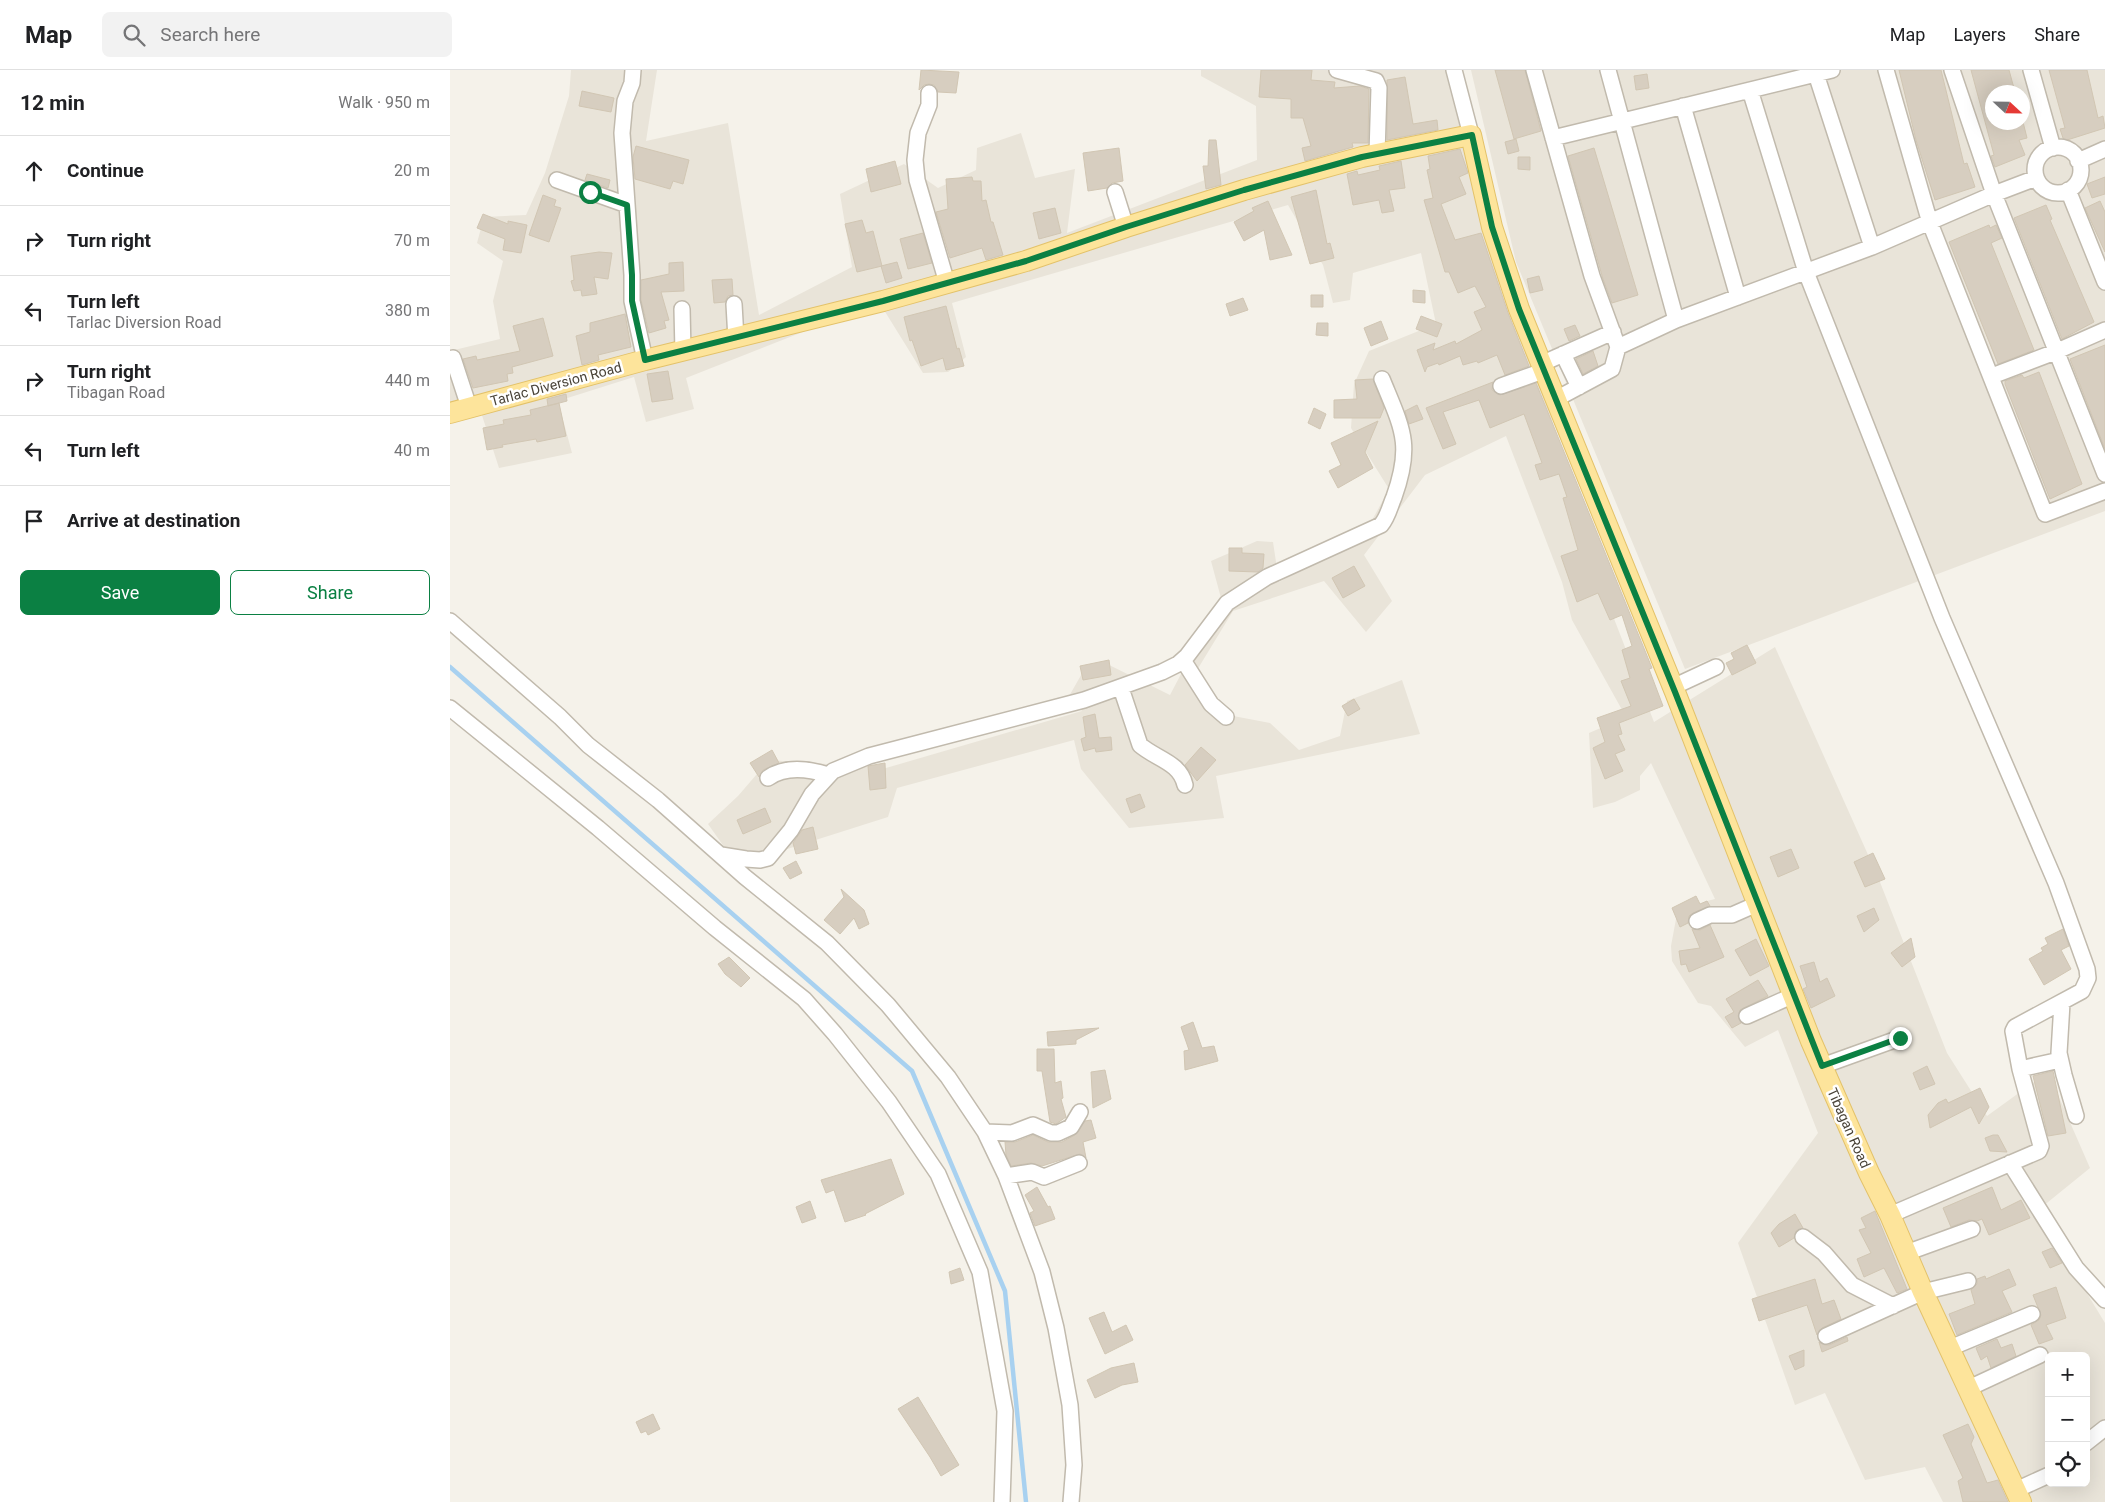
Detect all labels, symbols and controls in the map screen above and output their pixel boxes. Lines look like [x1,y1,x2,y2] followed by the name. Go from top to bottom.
[102,12,452,57] search box
[25,21,72,49] text: Map
[120,21,148,49] icon: search
[160,23,260,46] text: Search here
[1890,24,1925,45] text: Map
[1953,24,2006,45] text: Layers
[2034,24,2080,45] text: Share
[1985,85,2030,130] north arrow
[20,91,85,115] text: 12 min
[338,93,430,112] text: Walk · 950 m
[20,157,48,185] icon: ahead
[67,159,144,182] text: Continue
[394,161,430,180] text: 20 m
[579,181,602,204] route start
[20,227,48,255] icon: right
[67,229,151,252] text: Turn right
[394,231,430,250] text: 70 m
[67,290,140,313] text: Turn left
[20,297,48,325] icon: left
[385,301,430,320] text: 380 m
[67,313,221,332] text: Tarlac Diversion Road
[489,359,623,409] street label: Tarlac Diversion Road
[67,360,151,383] text: Turn right
[20,367,48,395] icon: right
[385,371,430,390] text: 440 m
[67,383,165,402] text: Tibagan Road
[20,437,48,465] icon: left
[67,439,140,462] text: Turn left
[394,441,430,460] text: 40 m
[20,507,48,535] icon: arrive
[67,509,240,532] text: Arrive at destination
[20,570,220,615] button: Save
[230,570,430,615] button: Share
[1889,1027,1912,1050] route end
[1824,1085,1874,1171] street label: Tibagan Road
[2045,1352,2090,1487] map controls
[2045,1352,2090,1397] button: +
[2045,1397,2090,1442] button: −
[2045,1442,2090,1487] button: locate

